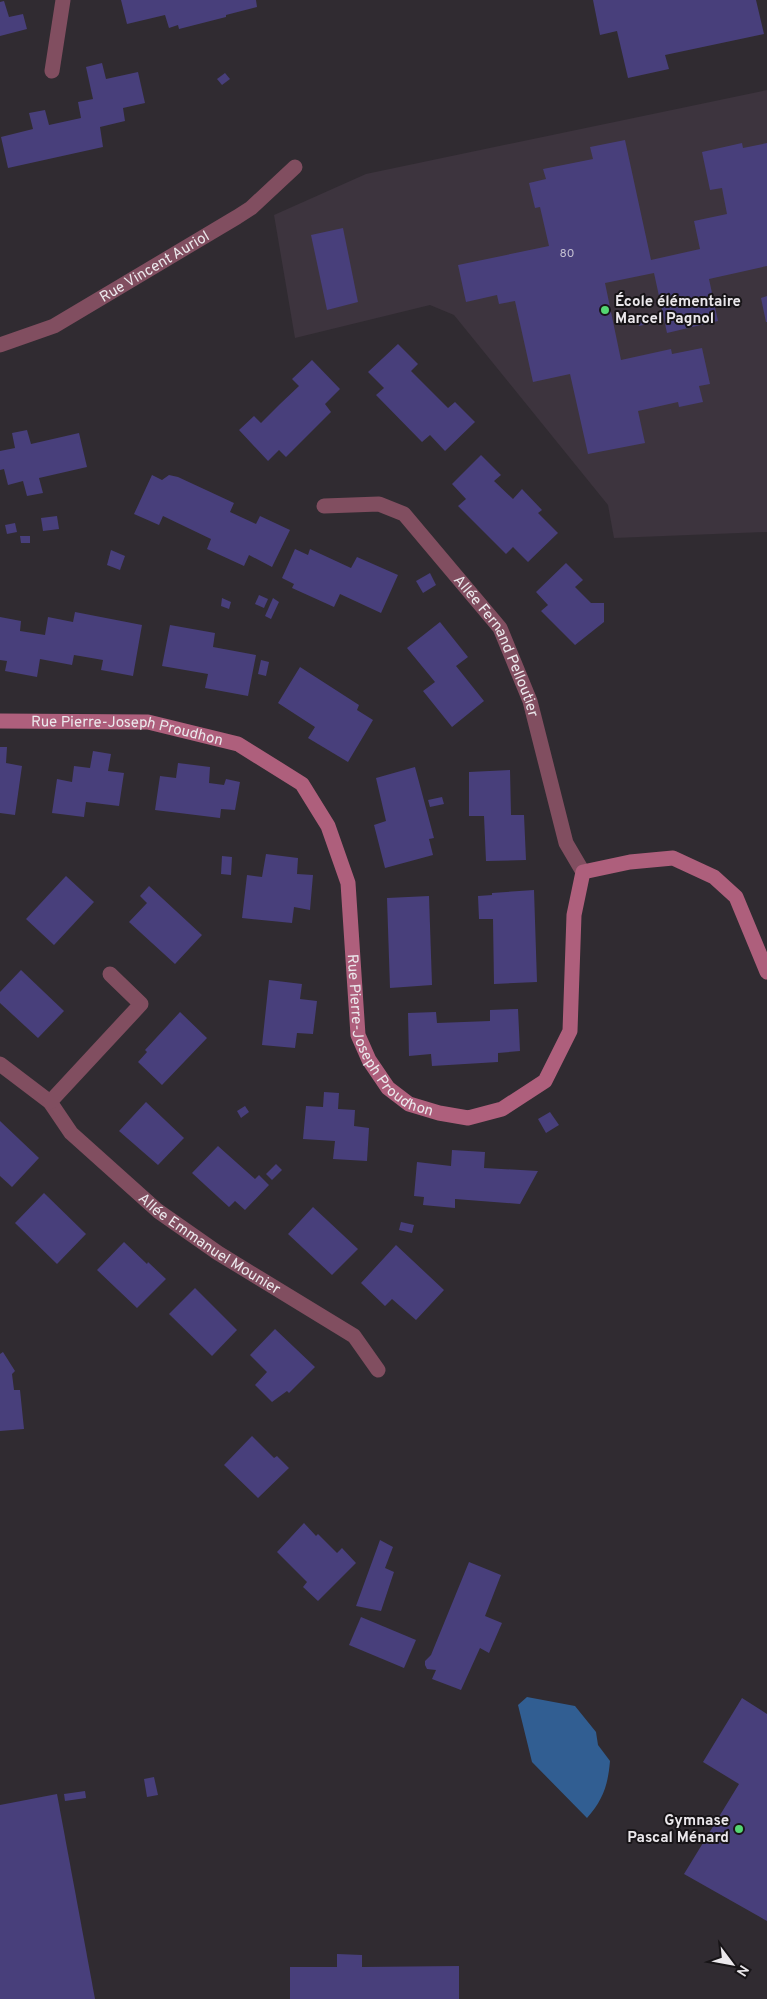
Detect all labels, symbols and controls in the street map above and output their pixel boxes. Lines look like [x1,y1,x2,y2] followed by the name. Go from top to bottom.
[97,227,214,308] street label: Rue Vincent Auriol
[560,246,574,262] house number: 80
[615,292,741,329] place label: École élémentaire Marcel Pagnol
[599,304,611,316] marker: École élémentaire Marcel Pagnol
[448,572,542,719] street label: Allée Fernand Pelloutier
[31,713,225,751] street label: Rue Pierre-Joseph Proudhon
[342,953,435,1122] street label: Rue Pierre-Joseph Proudhon
[133,1190,284,1300] street label: Allée Emmanuel Mounier
[627,1812,729,1848] place label: Gymnase Pascal Ménard
[733,1823,745,1835] marker: Gymnase Pascal Ménard
[707,1939,757,1989] north arrow
[732,1961,752,1979] text: N

